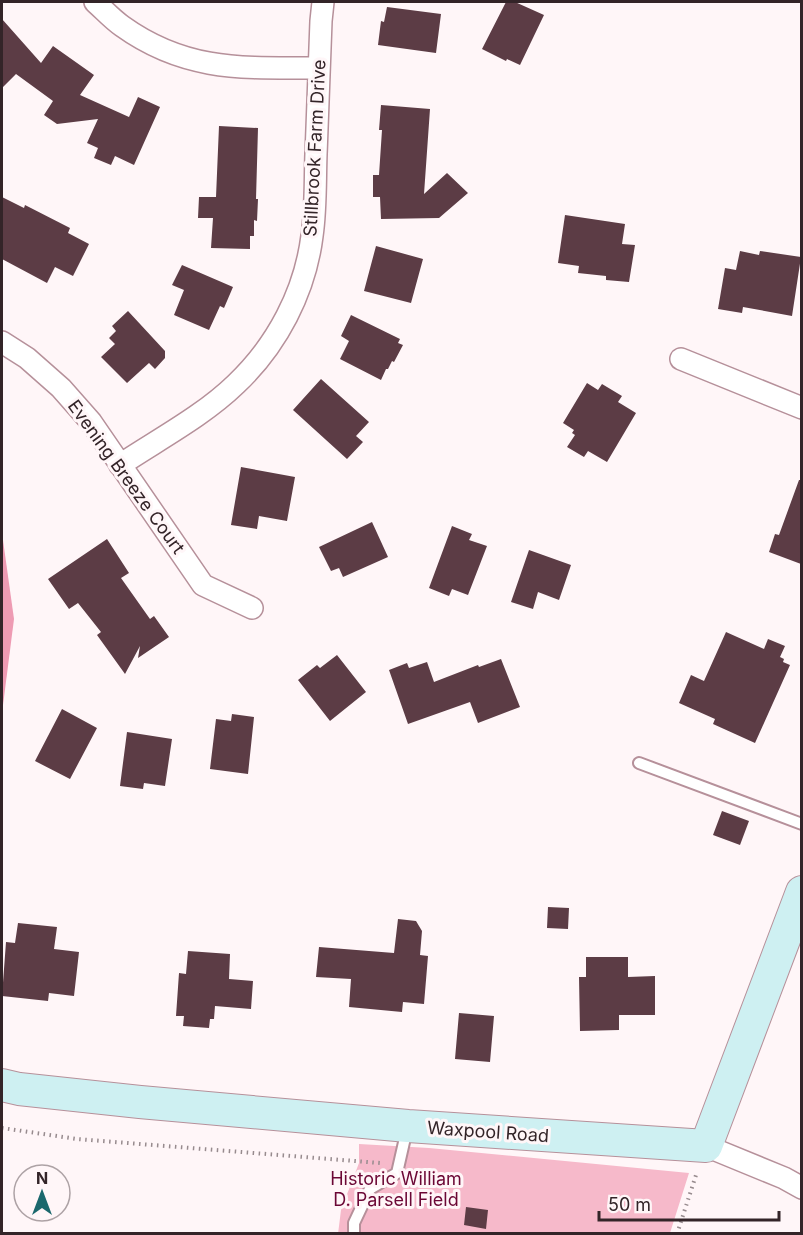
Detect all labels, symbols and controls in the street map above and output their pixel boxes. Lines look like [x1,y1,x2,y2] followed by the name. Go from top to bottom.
[299,59,330,237] street label: Stillbrook Farm Drive
[64,396,189,558] street label: Evening Breeze Court
[426,1117,550,1146] street label: Waxpool Road
[12,1163,72,1223] north arrow
[36,1168,48,1188] text: N
[330,1168,462,1210] park label: Historic William D. Parsell Field
[599,1184,779,1222] scale bar
[608,1194,651,1215] text: 50 m

